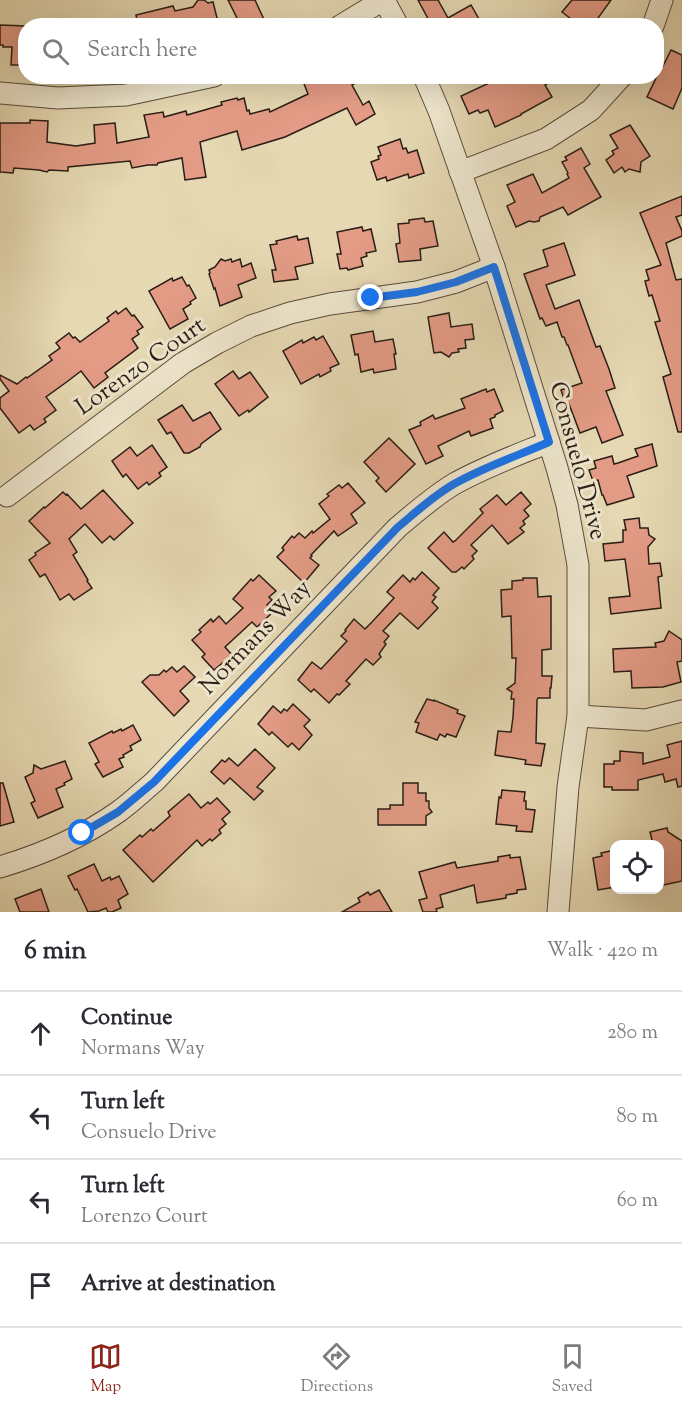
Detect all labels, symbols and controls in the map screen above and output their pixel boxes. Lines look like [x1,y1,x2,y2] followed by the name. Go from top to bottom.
[18,18,664,84] search box
[39,35,72,68] icon: search
[87,35,197,67] text: Search here
[357,284,383,310] route end
[69,309,213,425] street label: Lorenzo Court
[540,378,614,544] street label: Consuelo Drive
[192,573,320,703] street label: Normans Way
[68,819,94,845] route start
[610,840,664,894] map controls
[610,840,664,894] button: locate
[24,933,87,970] text: 6 min
[547,937,658,966] text: Walk · 420 m
[81,1003,172,1035] text: Continue
[24,1017,57,1050] icon: ahead
[607,1019,658,1048] text: 280 m
[81,1035,205,1064] text: Normans Way
[81,1087,164,1119] text: Turn left
[24,1101,57,1134] icon: left
[617,1103,658,1132] text: 80 m
[81,1119,217,1148] text: Consuelo Drive
[81,1171,164,1203] text: Turn left
[24,1185,57,1218] icon: left
[617,1187,658,1216] text: 60 m
[81,1203,208,1232] text: Lorenzo Court
[24,1269,57,1302] icon: arrive
[81,1269,276,1301] text: Arrive at destination
[89,1340,122,1399] tab: Map
[301,1340,373,1399] tab: Directions
[552,1340,593,1399] tab: Saved

